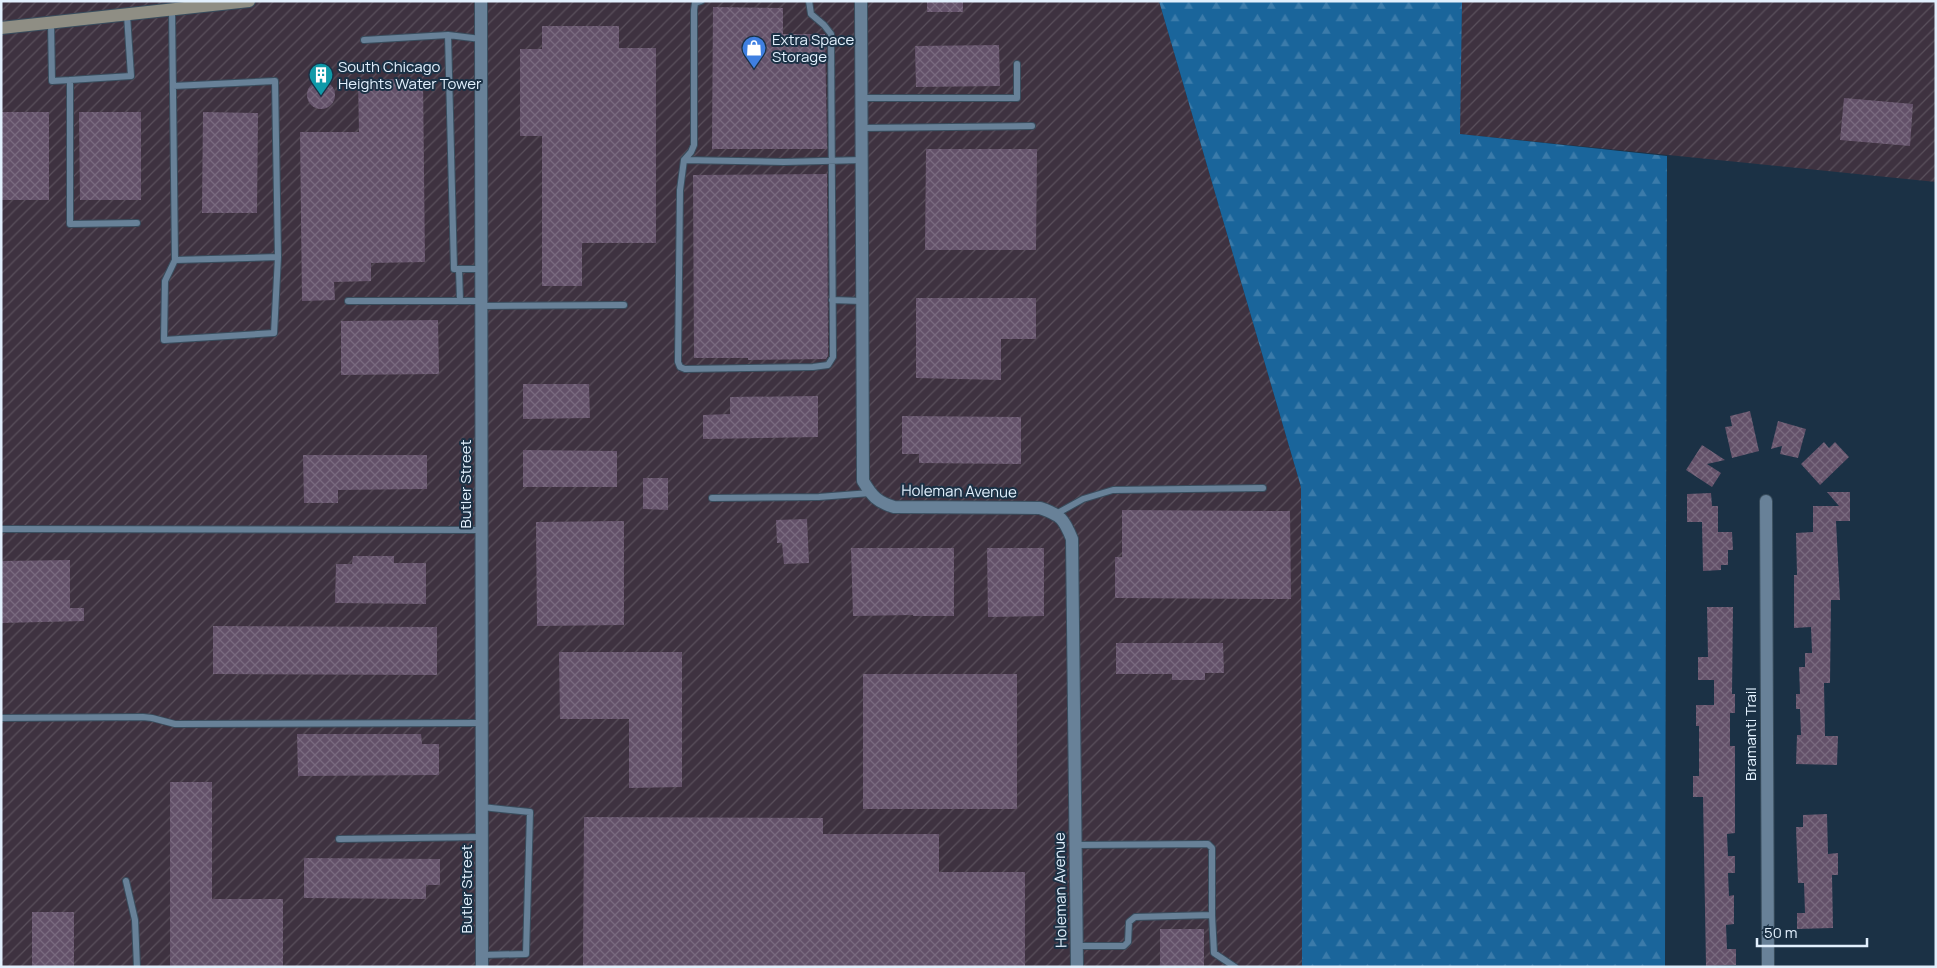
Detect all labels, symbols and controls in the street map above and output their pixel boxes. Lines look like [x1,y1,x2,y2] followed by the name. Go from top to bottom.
[772,29,854,67] place label: Extra Space Storage
[741,35,767,69] shop icon: Extra Space Storage
[338,56,482,94] place label: South Chicago Heights Water Tower
[308,62,334,96] building icon: South Chicago Heights Water Tower
[455,440,476,528] street label: Butler Street
[901,479,1017,503] street label: Holeman Avenue
[1740,687,1761,781] street label: Bramanti Trail
[1048,832,1072,948] street label: Holeman Avenue
[456,845,477,933] street label: Butler Street
[1757,916,1867,948] scale bar
[1764,922,1798,943] text: 50 m

